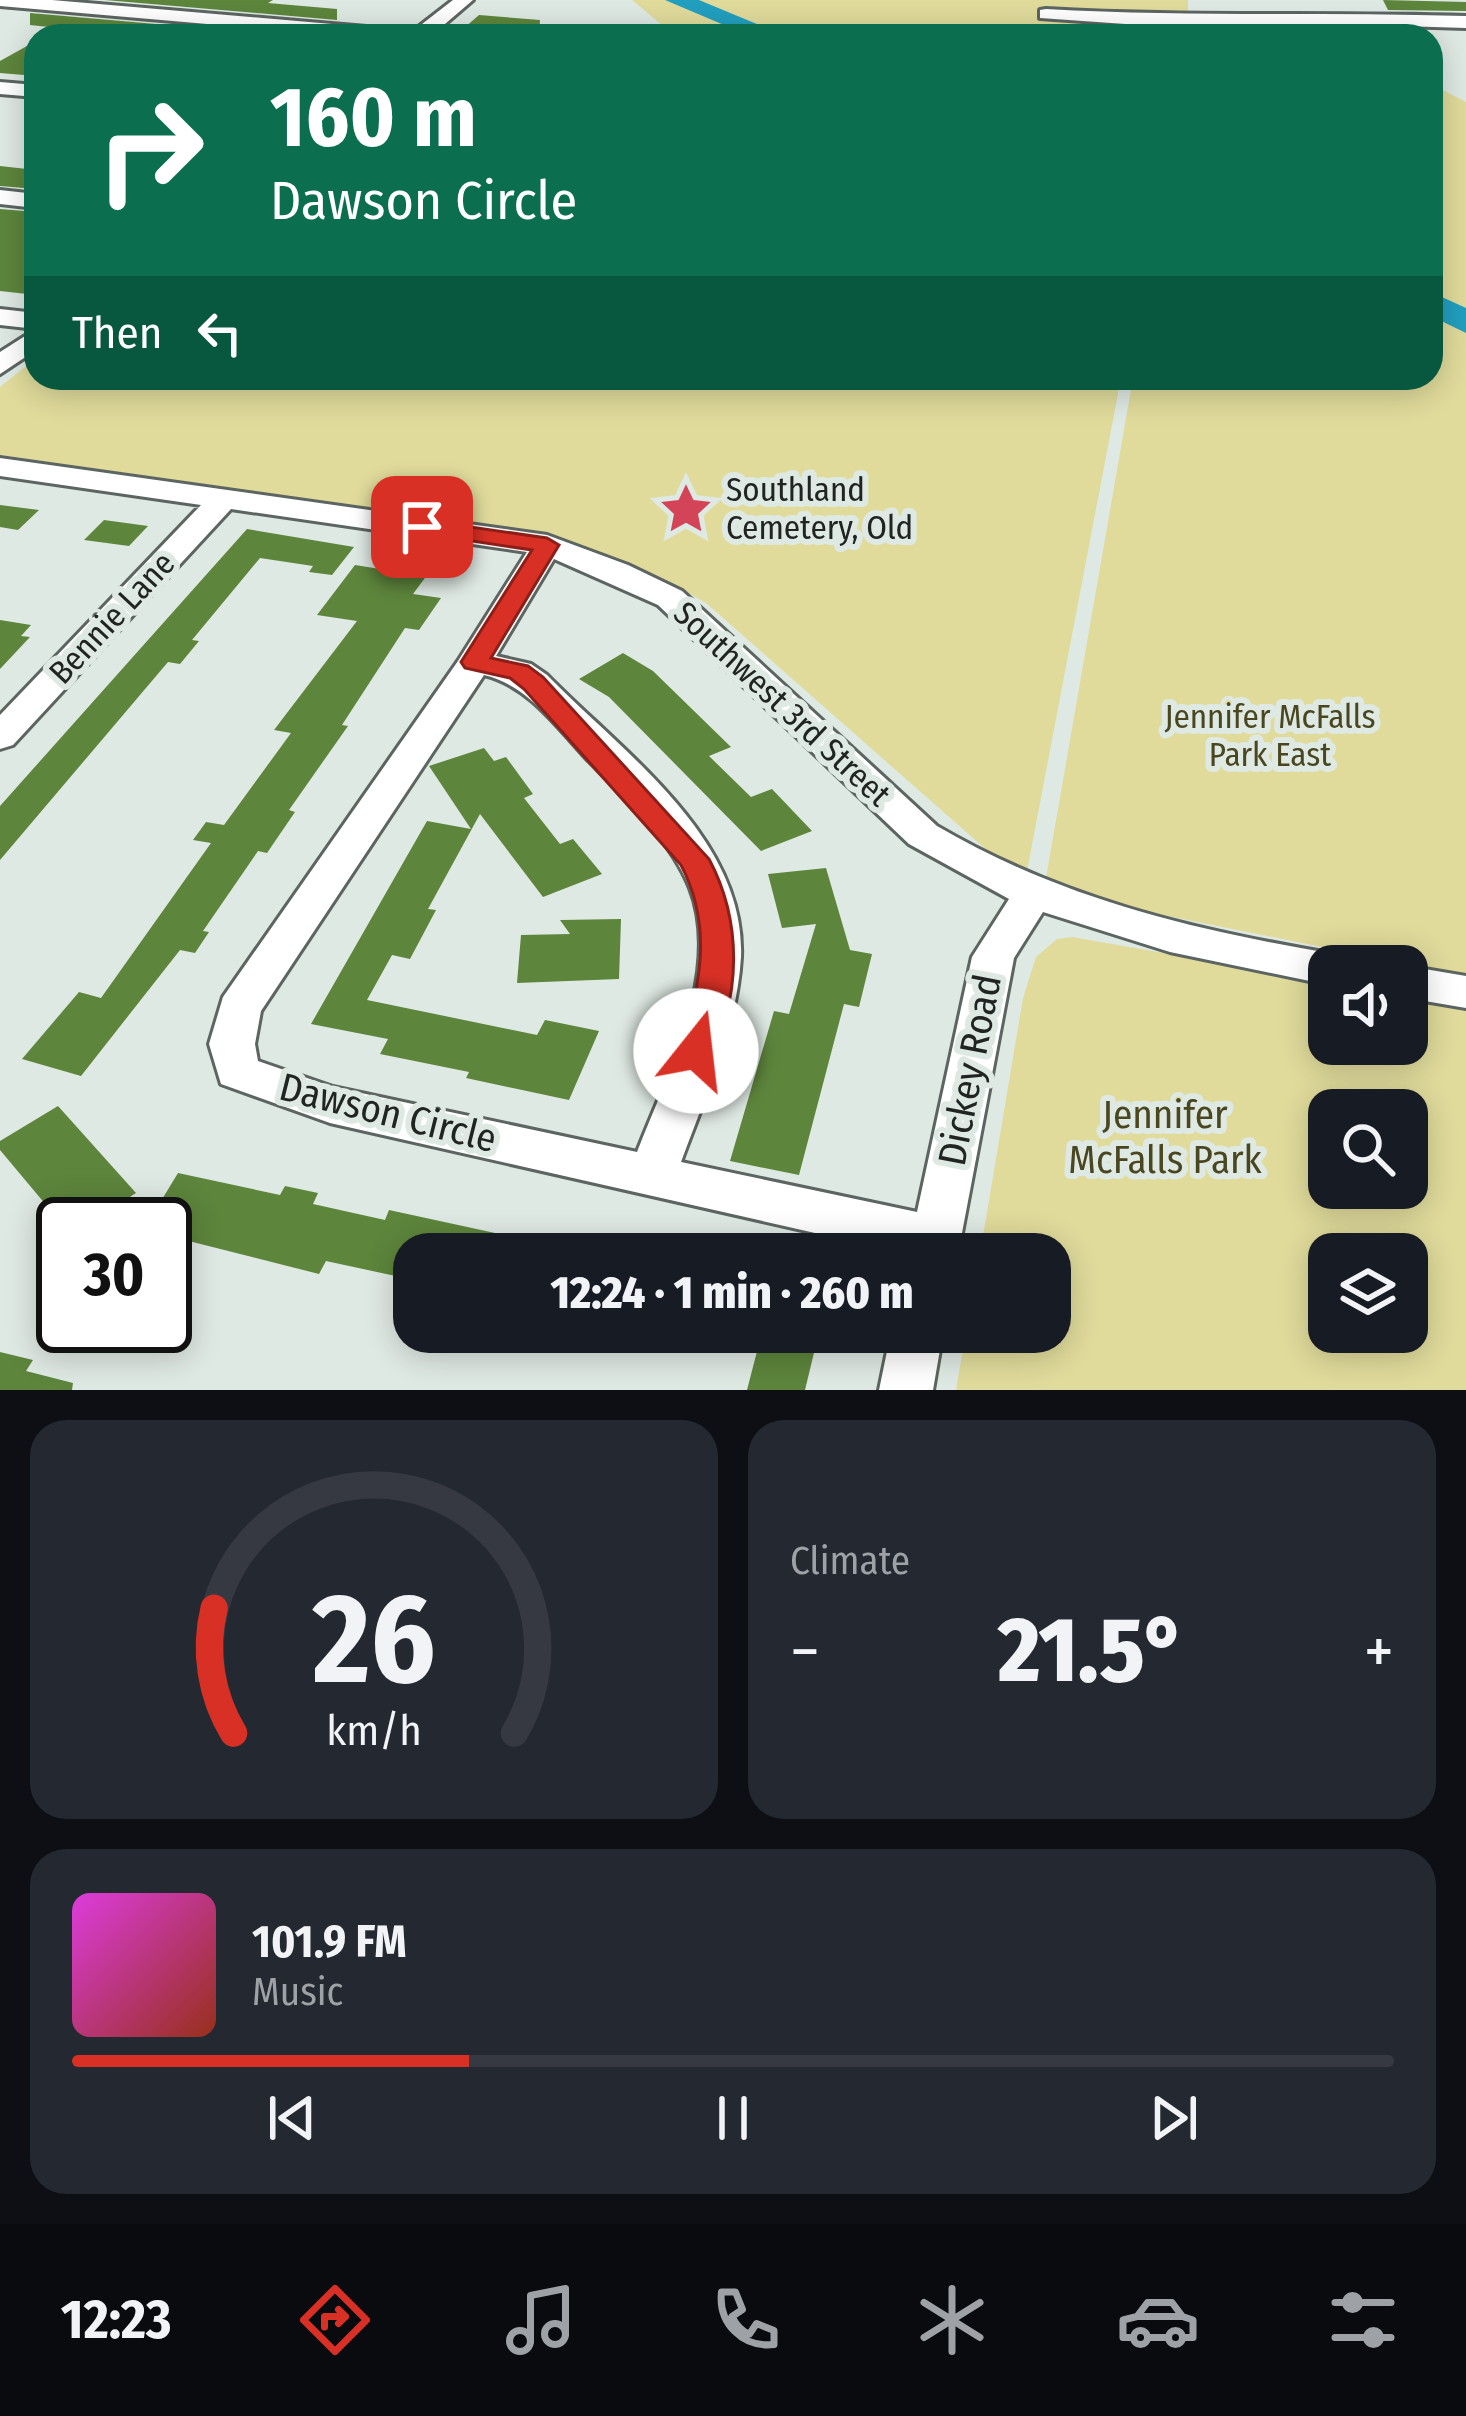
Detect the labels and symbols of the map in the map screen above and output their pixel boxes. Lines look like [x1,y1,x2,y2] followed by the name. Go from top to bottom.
[726,470,913,548] place label: Southland Cemetery, Old
[371,476,473,578] pin
[657,480,715,538] place icon: Southland Cemetery, Old
[41,544,183,692] street label: Bennie Lane
[665,593,899,815] street label: Southwest 3rd Street
[1164,697,1376,775] park label: Jennifer McFalls Park East
[929,971,1011,1169] street label: Dickey Road
[633,988,759,1114] position arrow
[275,1064,501,1162] street label: Dawson Circle
[1068,1092,1263,1183] park label: Jennifer McFalls Park
[36,1197,192,1353] speed limit sign: 30

